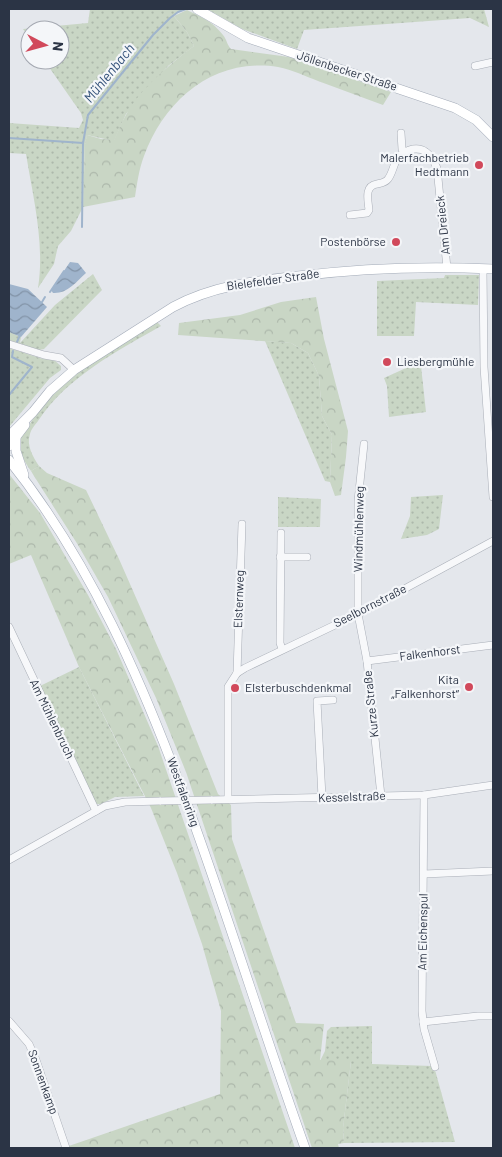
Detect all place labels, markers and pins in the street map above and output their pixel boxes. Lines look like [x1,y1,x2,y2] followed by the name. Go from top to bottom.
[380,150,469,178] place label: Malerfachbetrieb Hedtmann
[473,159,485,171] marker: Malerfachbetrieb Hedtmann
[320,234,386,248] place label: Postenbörse
[390,236,402,248] marker: Postenbörse
[397,354,474,368] place label: Liesbergmühle
[381,356,393,368] marker: Liesbergmühle
[391,672,460,700] place label: Kita „Falkenhorst“
[245,680,351,694] place label: Elsterbuschdenkmal
[463,681,475,693] marker: Kita „Falkenhorst“
[229,682,241,694] marker: Elsterbuschdenkmal

